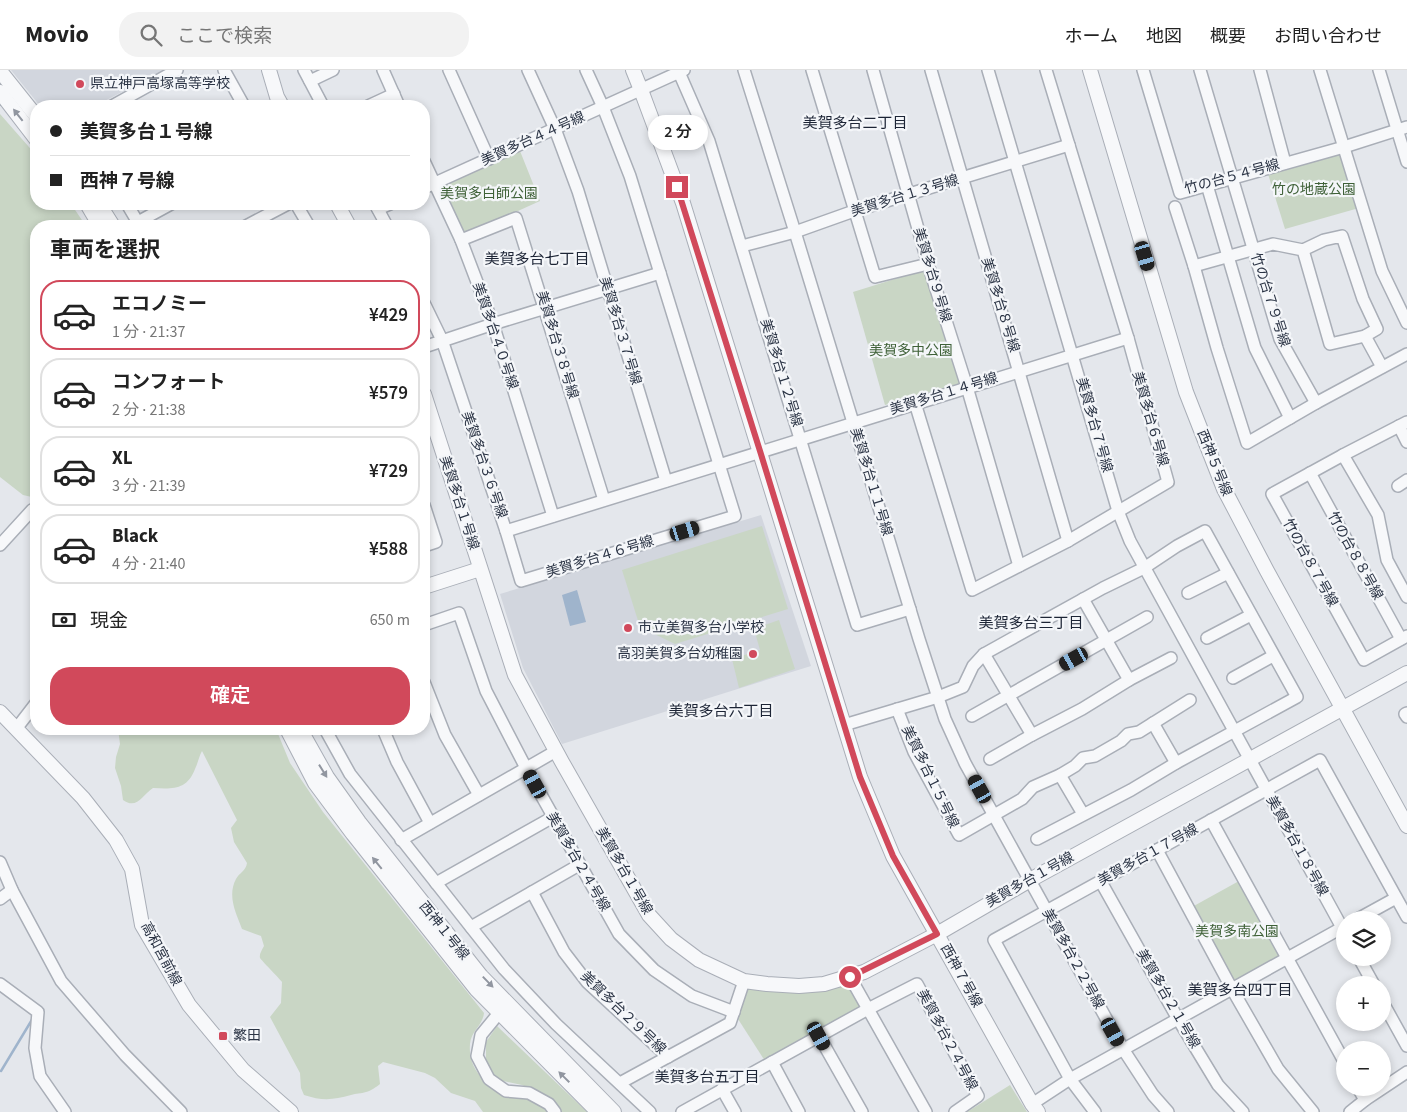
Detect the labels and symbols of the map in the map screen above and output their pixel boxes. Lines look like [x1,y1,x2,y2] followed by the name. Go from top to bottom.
[90,74,230,94] place label: 県立神戸高塚高等学校
[74,78,86,90] marker: 県立神戸高塚高等学校
[478,107,588,171] street label: 美賀多台４４号線
[13,108,23,122] one-way arrow
[802,113,908,134] district label: 美賀多台二丁目
[647,114,707,150] callout: 2 分
[1182,155,1282,199] street label: 竹の台５４号線
[849,170,961,222] street label: 美賀多台１３号線
[666,176,688,198] route end
[1272,180,1356,200] park label: 竹の地蔵公園
[440,184,538,204] park label: 美賀多白師公園
[908,225,956,325] street label: 美賀多台９号線
[1133,239,1156,273] car
[484,249,590,270] district label: 美賀多台七丁目
[1245,250,1295,350] street label: 竹の台７９号線
[976,255,1024,355] street label: 美賀多台８号線
[594,275,646,387] street label: 美賀多台３７号線
[467,280,523,392] street label: 美賀多台４０号線
[531,289,583,401] street label: 美賀多台３８号線
[755,317,807,429] street label: 美賀多台１２号線
[869,341,953,361] park label: 美賀多中公園
[888,368,1000,420] street label: 美賀多台１４号線
[1127,369,1173,469] street label: 美賀多台６号線
[1071,375,1117,475] street label: 美賀多台７号線
[456,409,512,521] street label: 美賀多台３６号線
[845,426,897,538] street label: 美賀多台１１号線
[1192,427,1236,499] street label: 西神５号線
[434,453,484,553] street label: 美賀多台１号線
[1322,508,1388,604] street label: 竹の台８８号線
[1277,515,1343,611] street label: 竹の台８７号線
[668,519,701,543] car
[544,531,656,583] street label: 美賀多台４６号線
[978,613,1084,634] district label: 美賀多台三丁目
[638,618,764,638] place label: 市立美賀多台小学校
[622,622,634,634] marker: 市立美賀多台小学校
[617,644,743,664] place label: 高羽美賀多台幼稚園
[1057,645,1090,673] car
[747,648,759,660] marker: 高羽美賀多台幼稚園
[668,701,774,722] district label: 美賀多台六丁目
[896,722,964,832] street label: 美賀多台１５号線
[319,765,328,778] one-way arrow
[521,767,548,801] car
[966,772,993,806] car
[1261,792,1333,900] street label: 美賀多台１８号線
[541,809,615,915] street label: 美賀多台２４号線
[1094,819,1202,891] street label: 美賀多台１７号線
[591,824,657,918] street label: 美賀多台１号線
[982,847,1078,913] street label: 美賀多台１号線
[371,857,382,870] one-way arrow
[414,898,474,964] street label: 西神１号線
[1037,905,1109,1013] street label: 美賀多台２２号線
[136,918,186,990] street label: 高和宮前線
[1195,922,1279,942] park label: 美賀多南公園
[935,941,987,1011] street label: 西神７号線
[1131,946,1205,1052] street label: 美賀多台２１号線
[839,966,861,988] route start
[576,967,670,1059] street label: 美賀多台２９号線
[481,976,493,988] one-way arrow
[1187,980,1293,1001] district label: 美賀多台四丁目
[912,986,982,1094] street label: 美賀多台２４号線
[1099,1015,1126,1049] car
[805,1019,832,1053] car
[233,1026,261,1046] place label: 繁田
[217,1030,229,1042] marker: 繁田
[654,1067,760,1088] district label: 美賀多台五丁目
[558,1072,570,1084] one-way arrow

